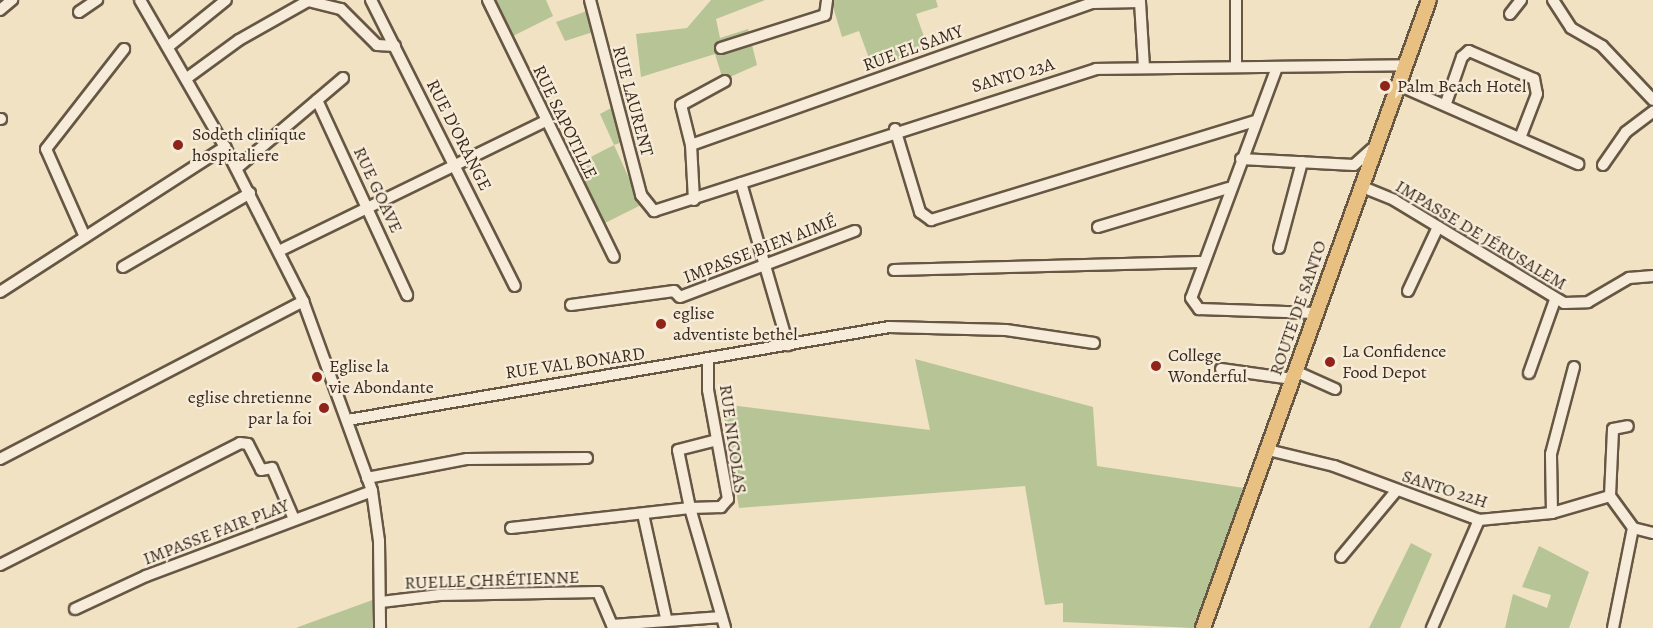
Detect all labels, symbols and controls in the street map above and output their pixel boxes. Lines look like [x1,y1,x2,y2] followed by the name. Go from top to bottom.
[860,20,966,76] street label: RUE EL SAMY
[608,43,658,159] street label: RUE LAURENT
[969,53,1057,97] street label: SANTO 23A
[528,62,602,182] street label: RUE SAPOTILLE
[1397,75,1526,97] place label: Palm Beach Hotel
[422,76,496,194] street label: RUE D'ORANGE
[1378,79,1392,93] marker: Palm Beach Hotel
[192,124,306,166] place label: Sodeth clinique hospitaliere
[169,136,187,154] marker: Sodeth clinique hospitaliere
[349,143,407,237] street label: RUE GOAVE
[1392,175,1570,295] street label: IMPASSE DE JÉRUSALEM
[680,210,840,288] street label: IMPASSE BIEN AIMÉ
[1265,238,1331,378] street label: ROUTE DE SANTO
[673,303,798,346] place label: eglise adventiste bethel
[654,317,668,331] marker: eglise adventiste bethel
[1342,341,1446,384] place label: La Confidence Food Depot
[504,343,646,383] street label: RUE VAL BONARD
[1168,345,1247,388] place label: College Wonderful
[1323,355,1337,369] marker: La Confidence Food Depot
[329,356,434,398] place label: Eglise la vie Abondante
[1149,359,1163,373] marker: College Wonderful
[310,370,324,384] marker: Eglise la vie Abondante
[715,383,751,495] street label: RUE NICOLAS
[188,387,312,430] place label: eglise chretienne par la foi
[317,401,331,415] marker: eglise chretienne par la foi
[1399,465,1491,513] street label: SANTO 22H
[140,494,292,570] street label: IMPASSE FAIR PLAY
[404,566,580,594] street label: RUELLE CHRÉTIENNE

